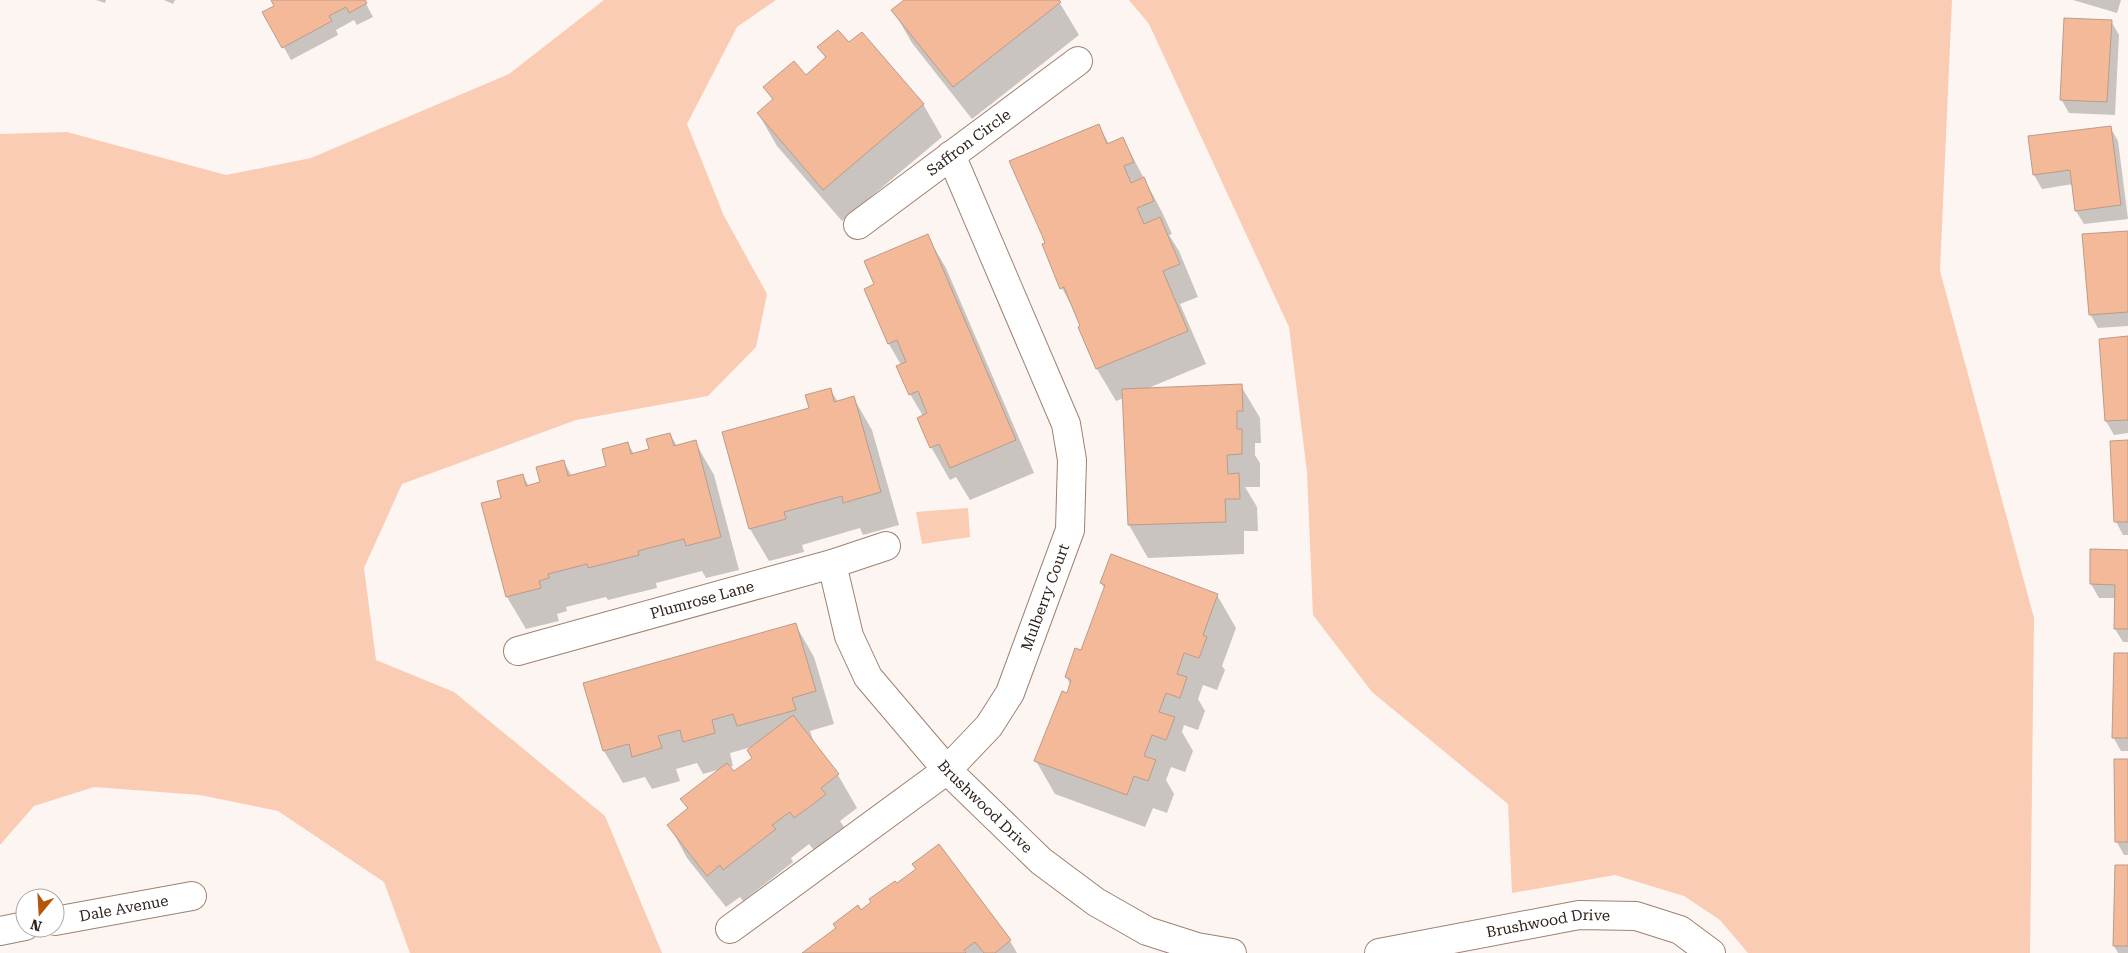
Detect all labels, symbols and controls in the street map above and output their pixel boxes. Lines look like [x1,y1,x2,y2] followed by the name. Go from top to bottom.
[923,105,1014,180] street label: Saffron Circle
[1017,541,1073,653] street label: Mulberry Court
[648,577,756,623] street label: Plumrose Lane
[934,757,1036,857] street label: Brushwood Drive
[15,888,65,938] north arrow
[78,891,170,925] street label: Dale Avenue
[1485,905,1610,941] street label: Brushwood Drive
[28,916,44,935] text: N

